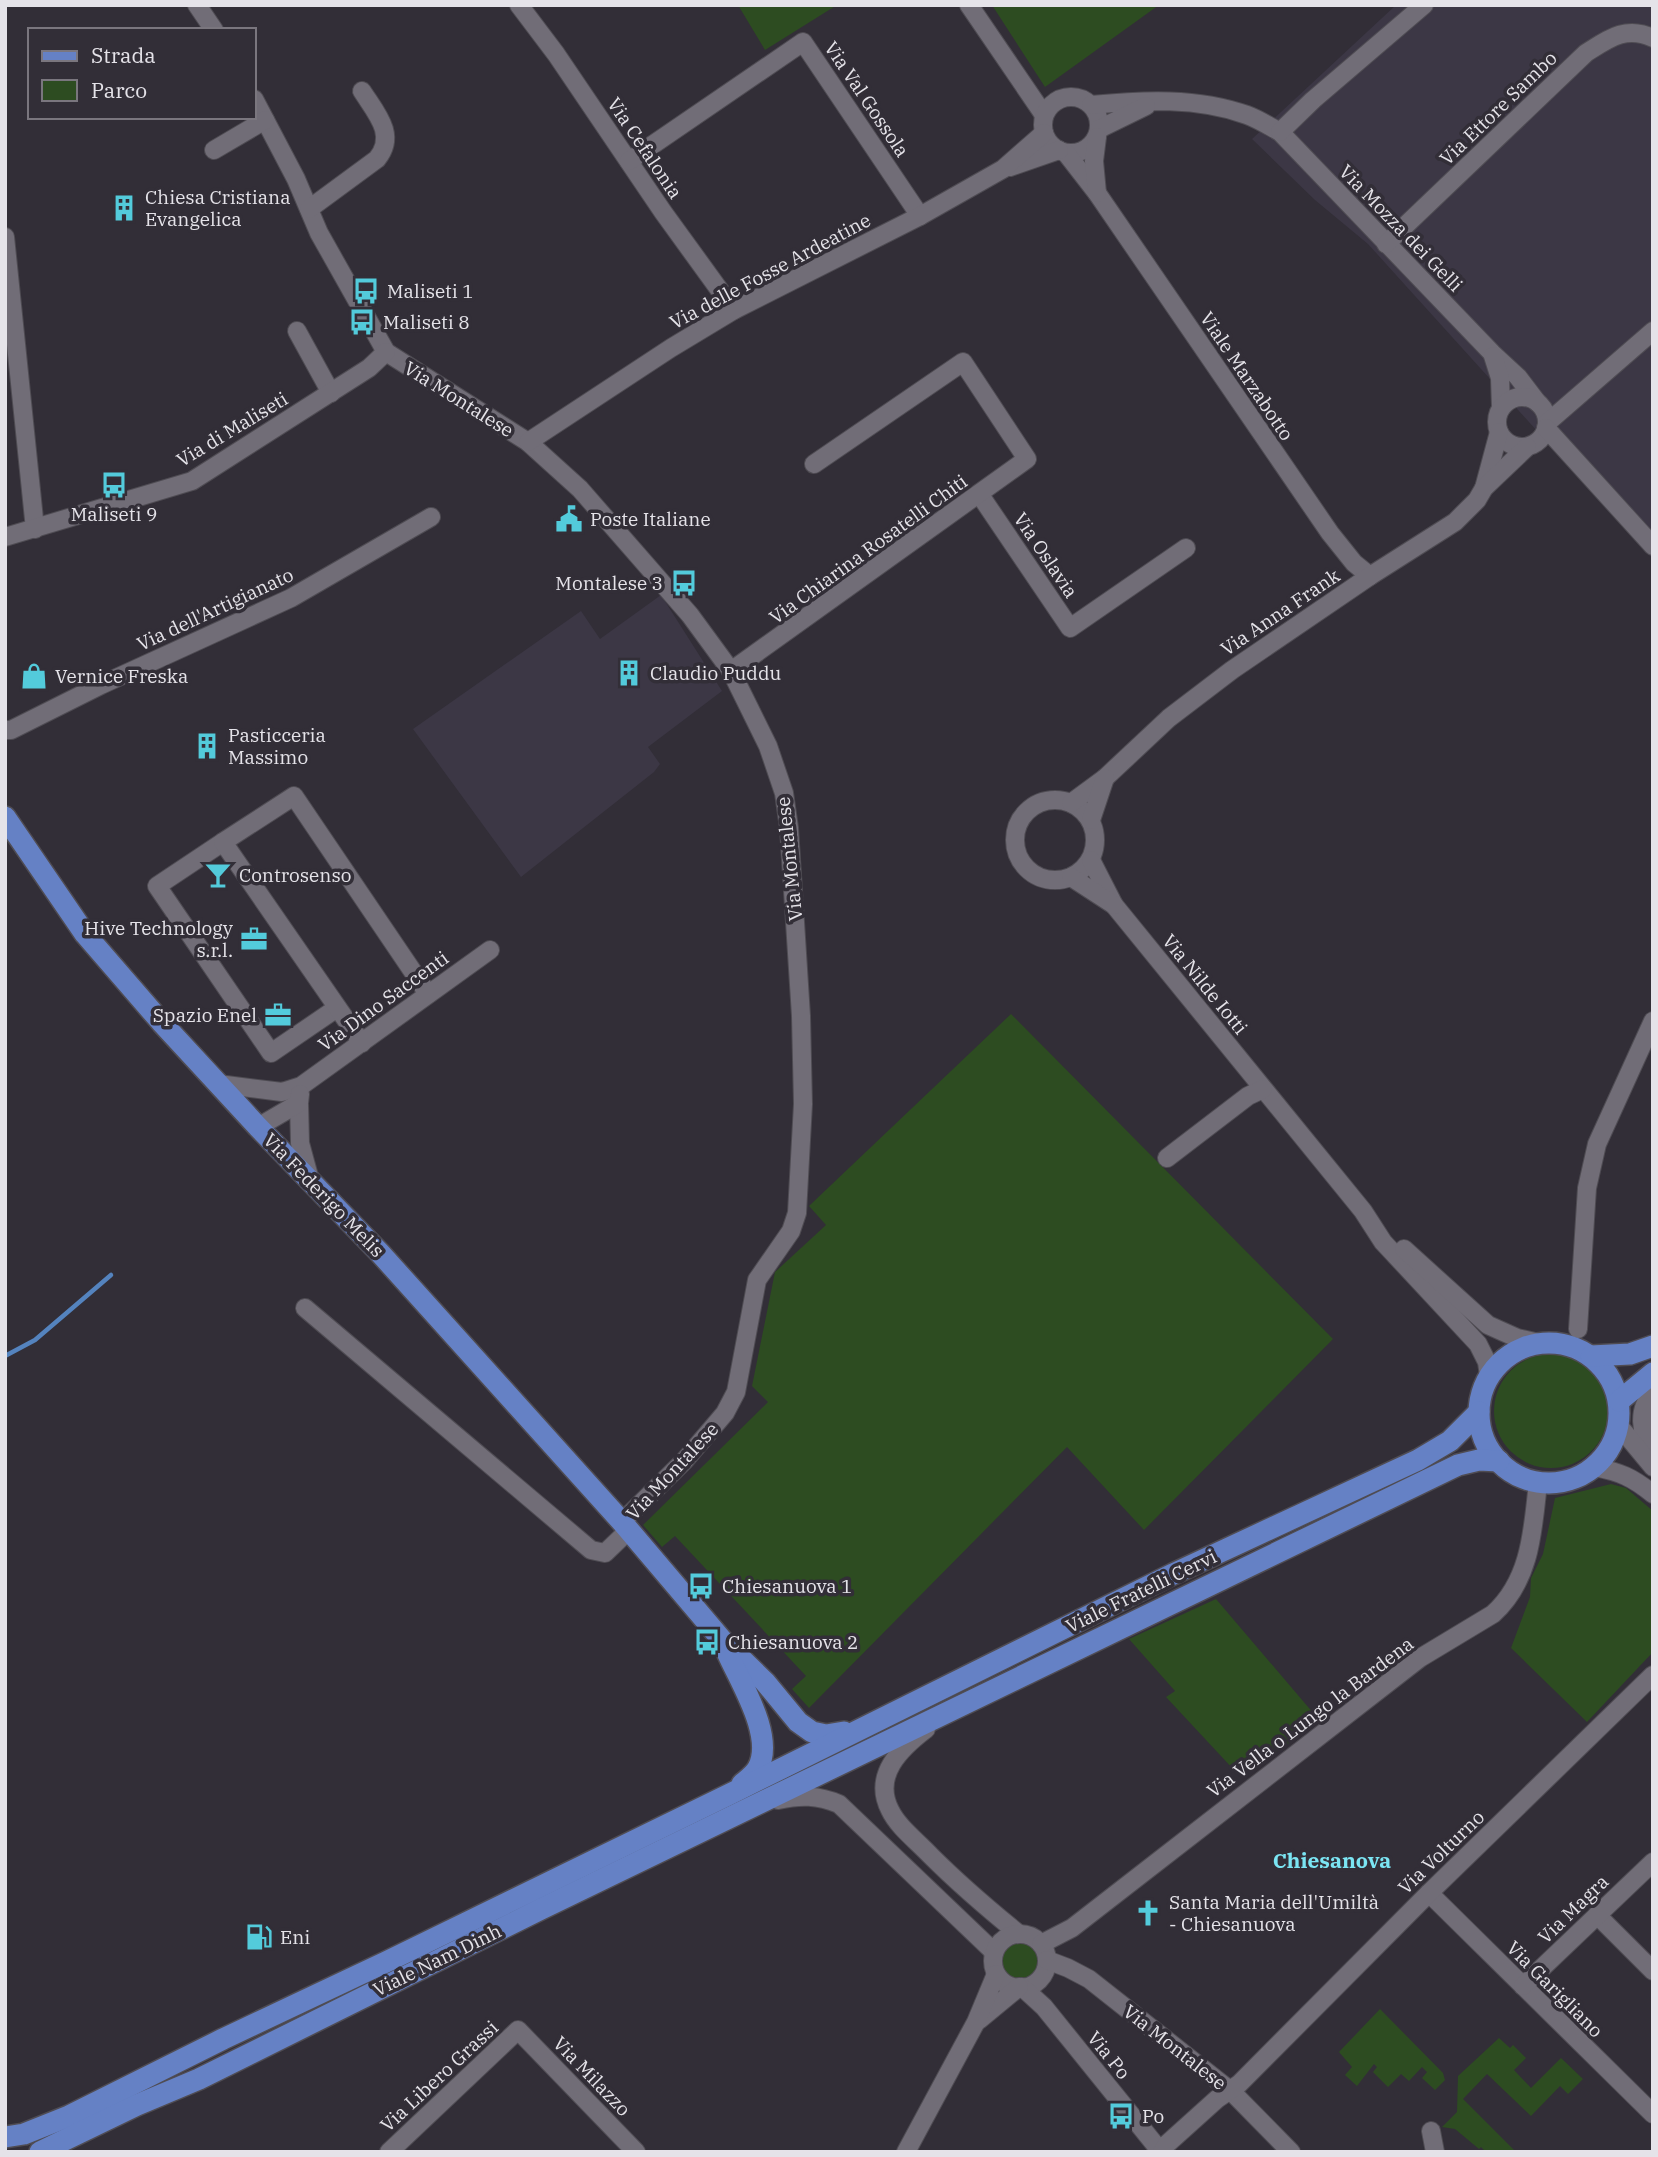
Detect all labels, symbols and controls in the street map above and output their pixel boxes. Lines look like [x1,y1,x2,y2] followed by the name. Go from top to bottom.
[28,28,256,119] legend
[819,37,915,161] street label: Via Val Gossola
[91,41,156,69] text: Strada
[1434,46,1562,170] street label: Via Ettore Sambo
[91,76,147,104] text: Parco
[602,93,688,203] street label: Via Cefalonia
[1334,159,1468,297] street label: Via Mozza dei Gelli
[145,185,291,231] place label: Chiesa Cristiana Evangelica
[109,193,139,223] building icon: Chiesa Cristiana Evangelica
[665,208,875,334] street label: Via delle Fosse Ardeatine
[351,276,381,306] bus stop icon: Maliseti 1
[387,279,474,303] place label: Maliseti 1
[347,307,377,337] bus stop icon: Maliseti 8
[1195,307,1299,445] street label: Viale Marzabotto
[383,310,470,334] place label: Maliseti 8
[400,356,518,442] street label: Via Montalese
[172,386,292,472] street label: Via di Maliseti
[764,469,972,629] street label: Via Chiarina Rosatelli Chiti
[99,470,129,500] bus stop icon: Maliseti 9
[71,502,157,526] place label: Maliseti 9
[554,504,584,534] public building icon: Poste Italiane
[590,507,711,531] place label: Poste Italiane
[1009,508,1083,602] street label: Via Oslavia
[133,562,297,656] street label: Via dell'Artigianato
[1216,563,1344,661] street label: Via Anna Frank
[669,568,699,598] bus stop icon: Montalese 3
[555,571,663,595] place label: Montalese 3
[614,658,644,688] building icon: Claudio Puddu
[19,661,49,691] shop icon: Vernice Freska
[650,661,781,685] place label: Claudio Puddu
[55,664,188,688] place label: Vernice Freska
[228,723,326,769] place label: Pasticceria Massimo
[192,731,222,761] building icon: Pasticceria Massimo
[771,796,807,922] street label: Via Montalese
[203,860,233,890] bar icon: Controsenso
[239,863,351,887] place label: Controsenso
[84,916,234,962] place label: Hive Technology s.r.l.
[239,924,269,954] office icon: Hive Technology s.r.l.
[1157,929,1253,1039] street label: Via Nilde Iotti
[313,946,453,1056] street label: Via Dino Saccenti
[263,1000,293,1030] office icon: Spazio Enel
[153,1003,257,1027] place label: Spazio Enel
[259,1128,389,1262] street label: Via Federigo Melis
[621,1417,723,1525] street label: Via Montalese
[1062,1544,1220,1638] street label: Viale Fratelli Cervi
[686,1571,716,1601] bus stop icon: Chiesanuova 1
[722,1574,853,1598] place label: Chiesanuova 1
[692,1627,722,1657] bus stop icon: Chiesanuova 2
[728,1630,859,1654] place label: Chiesanuova 2
[1202,1631,1418,1803] street label: Via Vella o Lungo la Bardena
[1393,1805,1489,1899] street label: Via Volturno
[1273,1846,1391,1874] district label: Chiesanova
[1533,1869,1613,1949] street label: Via Magra
[1169,1890,1379,1936] place label: Santa Maria dell'Umiltà - Chiesanuova
[1133,1898,1163,1928] church icon: Santa Maria dell'Umiltà - Chiesanuova
[369,1918,505,2001] street label: Viale Nam Dinh
[244,1922,274,1952] fuel station icon: Eni
[280,1925,310,1949] place label: Eni
[1502,1936,1608,2042] street label: Via Garigliano
[1118,1999,1232,2095] street label: Via Montalese
[375,2015,503,2137] street label: Via Libero Grassi
[1082,2026,1136,2084] street label: Via Po
[548,2031,636,2121] street label: Via Milazzo
[1106,2101,1136,2131] bus stop icon: Po
[1142,2104,1164,2128] place label: Po

